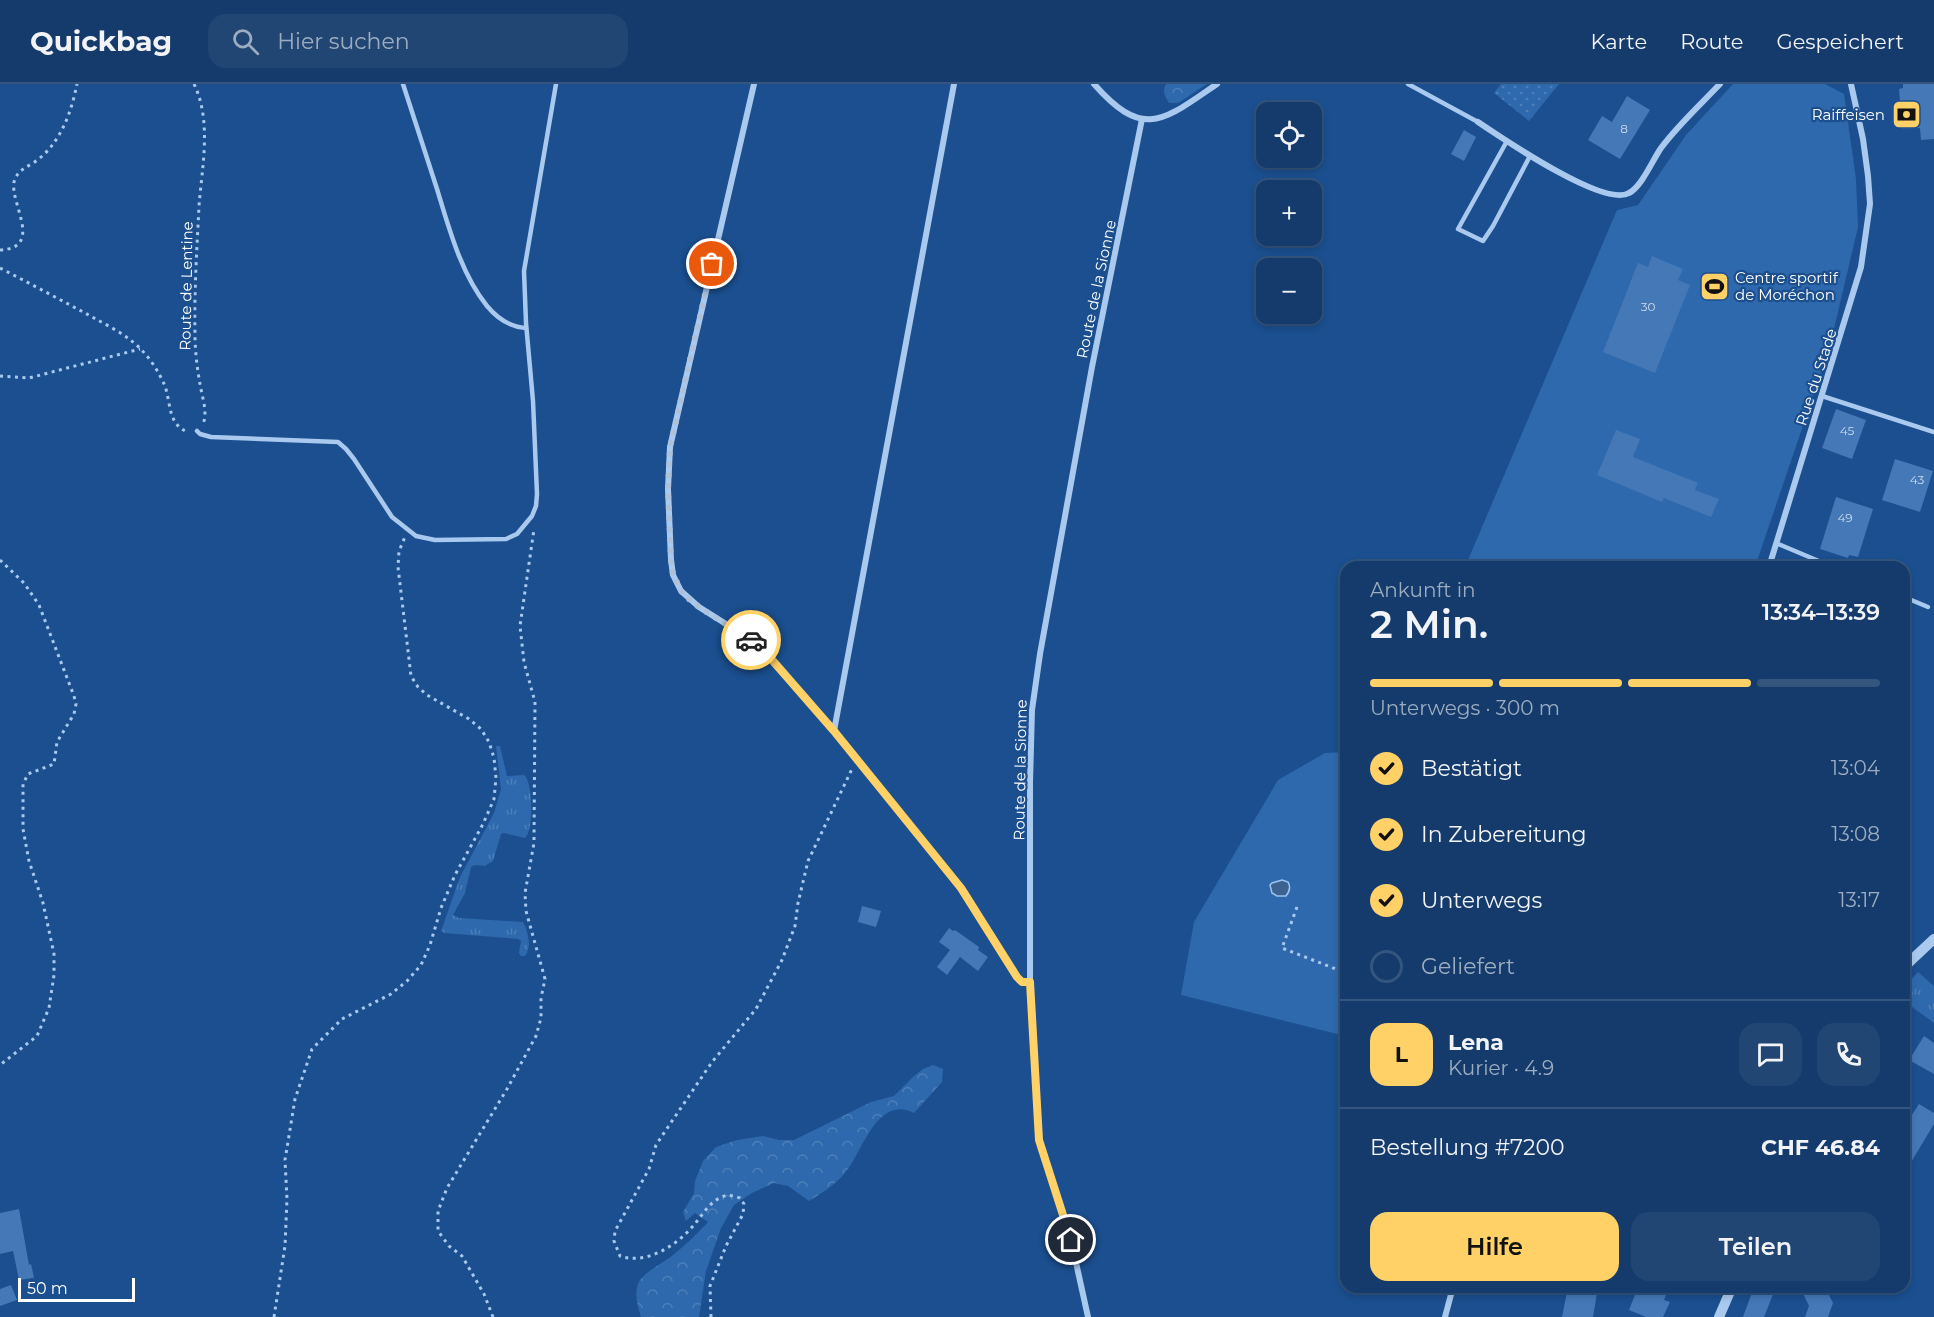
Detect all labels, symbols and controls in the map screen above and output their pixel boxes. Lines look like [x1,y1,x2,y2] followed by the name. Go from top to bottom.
[208,14,628,68] search box
[30,24,172,58] text: Quickbag
[229,25,262,58] icon: search
[277,28,410,55] text: Hier suchen
[1591,29,1647,54] text: Karte
[1680,29,1743,54] text: Route
[1776,29,1904,54] text: Gespeichert
[1890,98,1922,130] bank icon: Raiffeisen
[1256,102,1322,324] map controls
[1256,102,1322,168] button: locate
[1812,105,1885,124] place label: Raiffeisen
[1620,121,1628,136] house number: 8
[1256,180,1322,246] button: +
[1072,218,1120,360] street label: Route de la Sionne
[175,221,197,351] street label: Route de Lentine
[686,238,737,289] pin
[695,247,728,280] icon: bag
[1256,258,1322,324] button: −
[1735,268,1839,304] place label: Centre sportif de Moréchon
[1698,270,1730,302] sports icon: Centre sportif de Moréchon
[1641,299,1655,314] house number: 30
[1791,326,1841,428] street label: Rue du Stade
[1840,423,1855,438] house number: 45
[1910,472,1924,487] house number: 43
[1837,510,1853,525] house number: 49
[1370,578,1476,602] text: Ankunft in
[1762,599,1880,626] text: 13:34–13:39
[1370,600,1488,648] text: 2 Min.
[721,610,781,670] courier
[735,624,768,657] icon: car
[1370,696,1560,720] text: Unterwegs · 300 m
[1009,699,1031,841] street label: Route de la Sionne
[1370,752,1403,785] icon: check
[1421,755,1522,782] text: Bestätigt
[1831,756,1880,780] text: 13:04
[1370,818,1403,851] icon: check
[1421,821,1587,848] text: In Zubereitung
[1831,822,1880,846] text: 13:08
[1370,884,1403,917] icon: check
[1421,887,1542,914] text: Unterwegs
[1838,888,1880,912] text: 13:17
[1421,953,1515,980] text: Geliefert
[1739,1023,1802,1086] button: chat
[1817,1023,1880,1086] button: phone
[1448,1029,1504,1056] text: Lena
[1395,1041,1408,1068] text: L
[1448,1056,1554,1080] text: Kurier · 4.9
[1370,1134,1565,1161] text: Bestellung #7200
[1761,1134,1880,1161] text: CHF 46.84
[1370,1212,1619,1281] button: Hilfe
[1631,1212,1880,1281] button: Teilen
[1045,1214,1096,1265] pin
[1054,1223,1087,1256] icon: home
[18,1275,135,1302] scale bar
[27,1279,68,1298] text: 50 m

